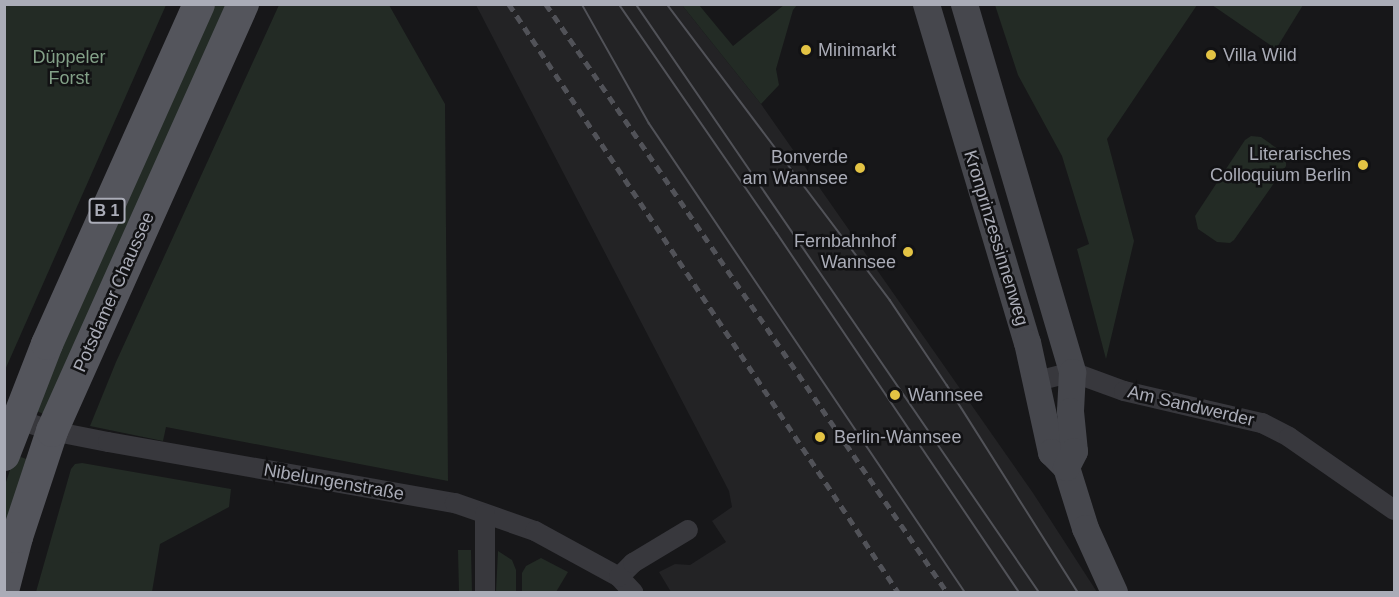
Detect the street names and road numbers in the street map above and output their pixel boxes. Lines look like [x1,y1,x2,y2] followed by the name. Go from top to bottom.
[959,148,1033,328] street label: Kronprinzessinnenweg
[88,198,126,224] road number: B 1
[69,209,159,375] street label: Potsdamer Chaussee
[1126,381,1256,431] street label: Am Sandwerder
[262,459,406,505] street label: Nibelungenstraße

